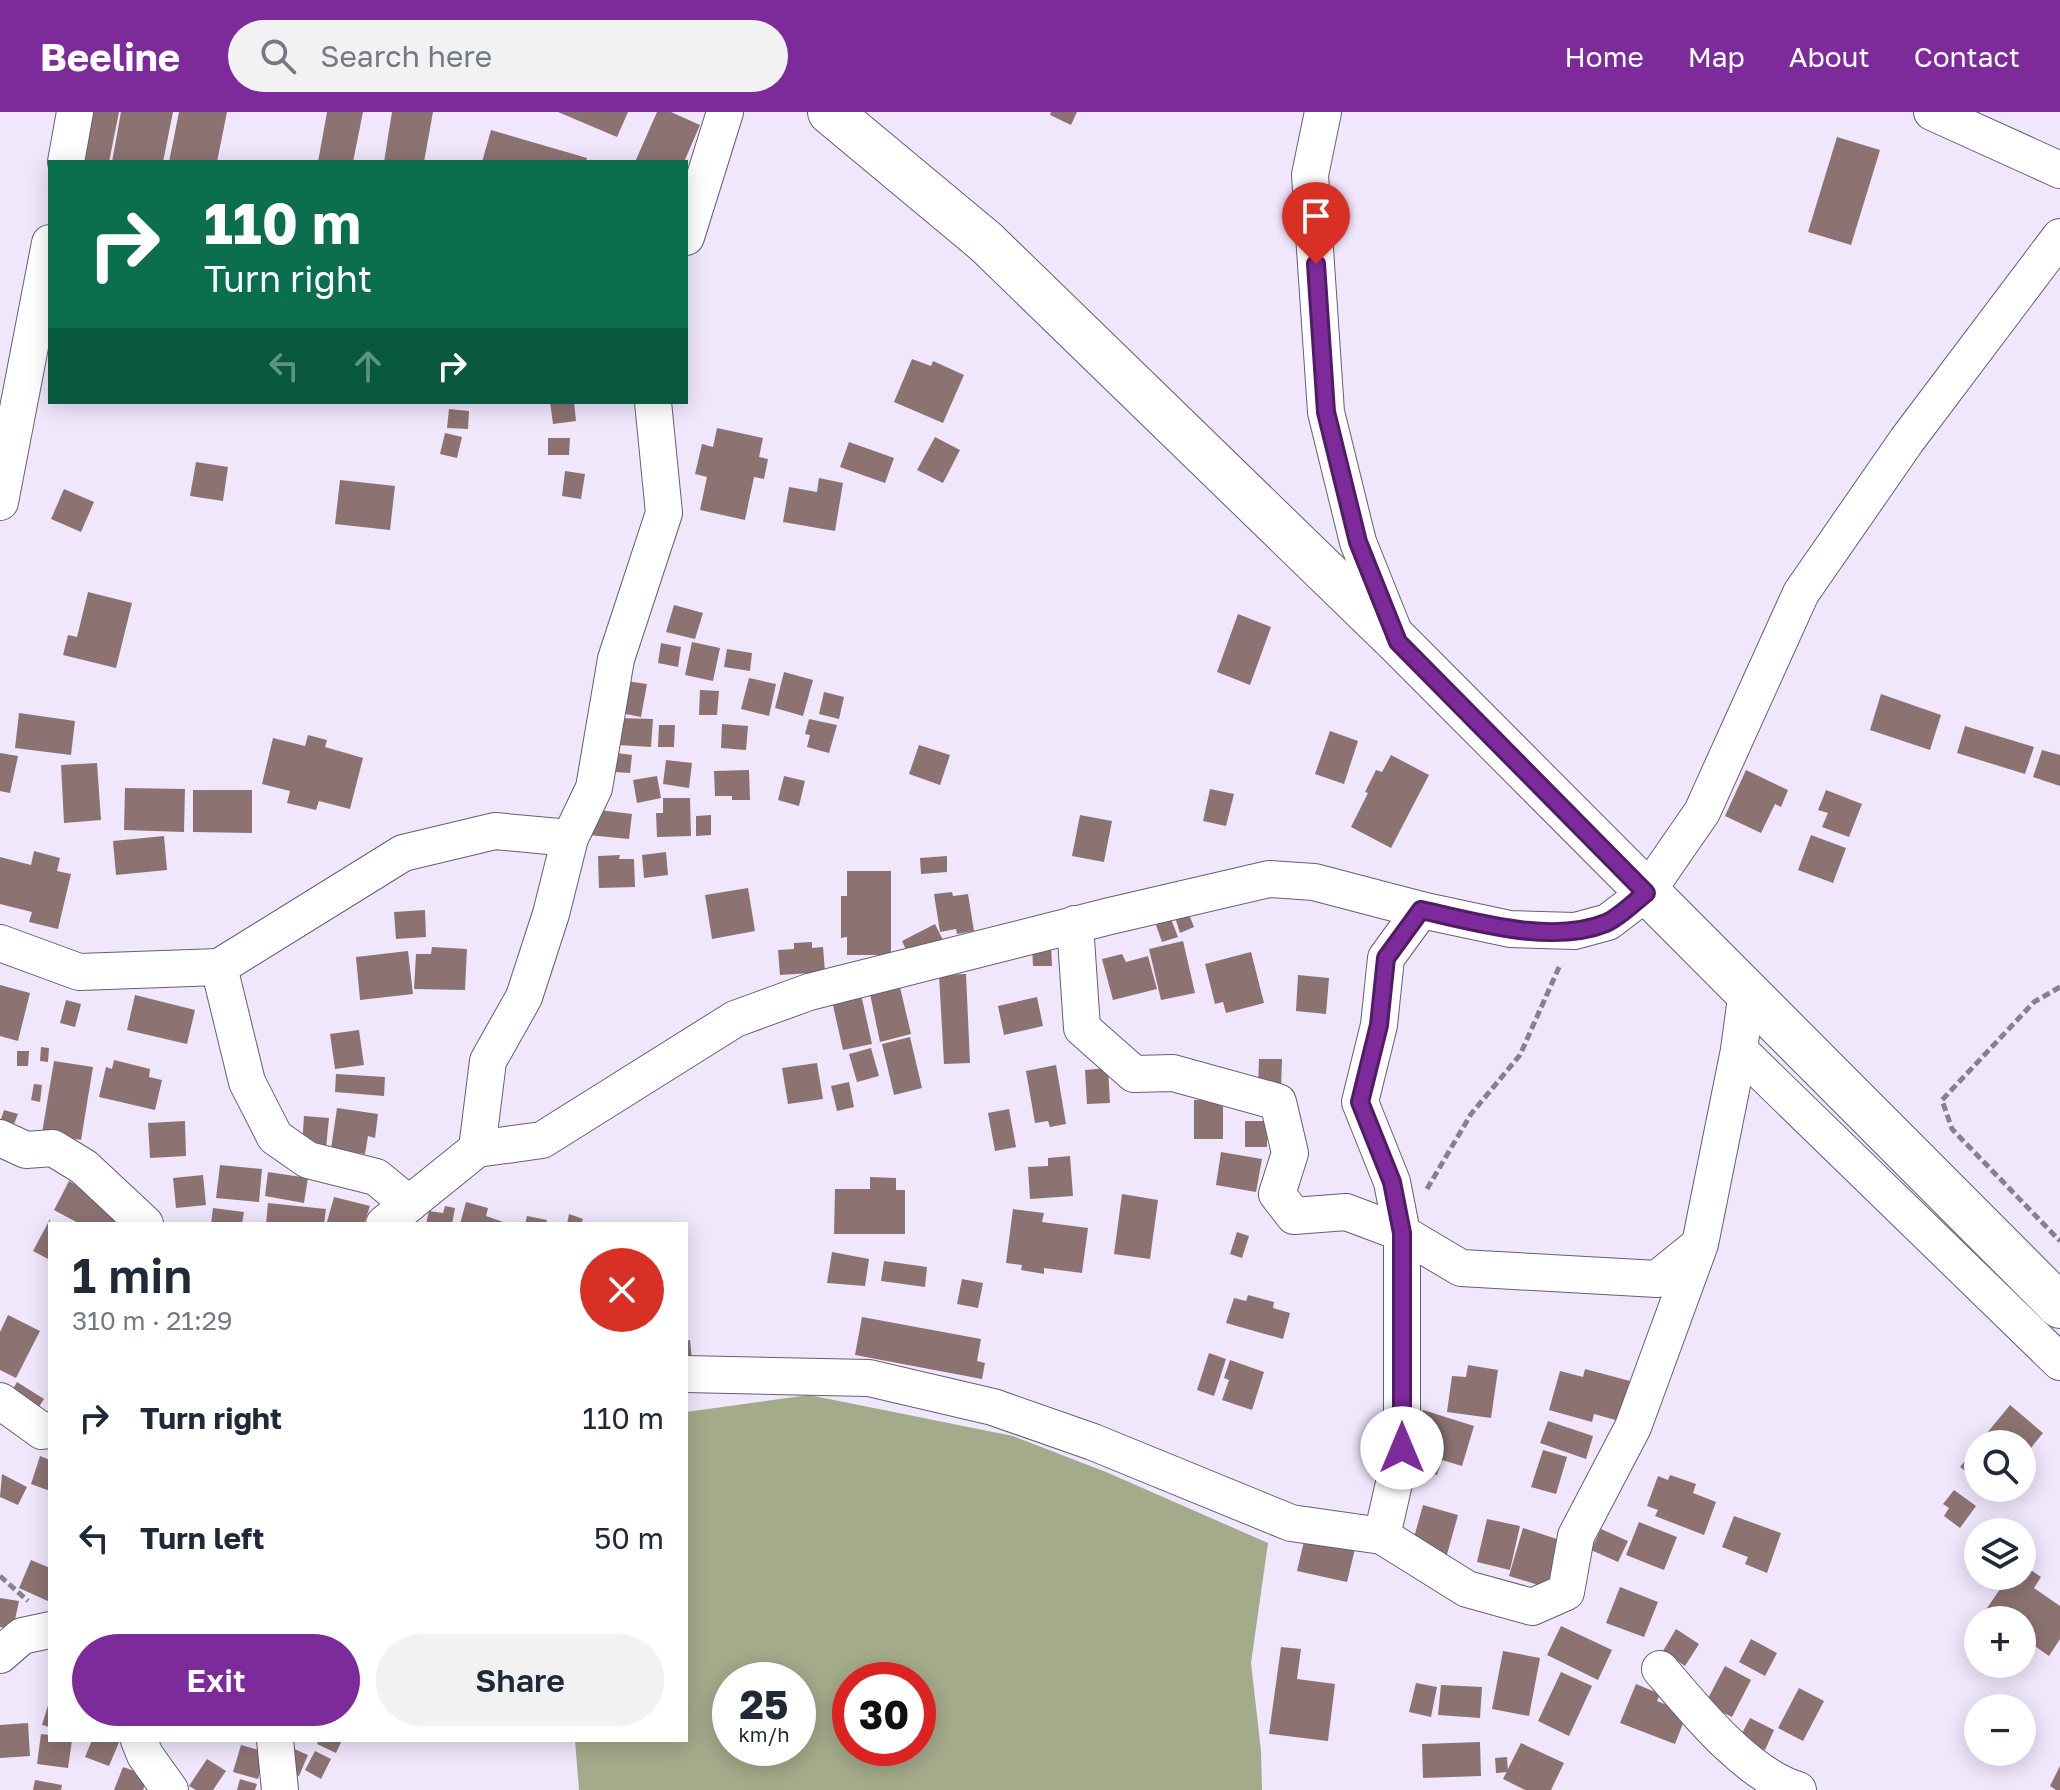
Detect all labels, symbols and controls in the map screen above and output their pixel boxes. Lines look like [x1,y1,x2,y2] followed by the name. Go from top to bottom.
[228,20,788,92] search box
[40,34,180,79] text: Beeline
[256,34,300,78] icon: search
[320,38,492,74] text: Search here
[1565,40,1644,73] text: Home
[1688,40,1745,73] text: Map
[1789,40,1870,73] text: About
[1914,40,2020,73] text: Contact
[1282,182,1350,264] pin
[204,189,361,256] text: 110 m
[72,192,176,296] icon: right
[1294,194,1338,238] icon: arrive
[204,257,372,300] text: Turn right
[262,344,306,388] icon: left
[346,344,390,388] icon: ahead
[430,344,474,388] icon: right
[72,1246,192,1304] text: 1 min
[580,1248,664,1332] button: close
[72,1305,233,1336] text: 310 m · 21:29
[72,1396,116,1440] icon: right
[140,1400,282,1436] text: Turn right
[582,1400,664,1436] text: 110 m
[1360,1406,1444,1490] position arrow
[1964,1430,2036,1766] map controls
[1964,1430,2036,1502] button: search
[72,1516,116,1560] icon: left
[1964,1518,2036,1590] button: layers
[140,1520,265,1556] text: Turn left
[594,1520,664,1556] text: 50 m
[1964,1606,2036,1678] button: +
[72,1634,360,1726] button: Exit
[376,1634,664,1726] button: Share
[832,1662,936,1766] speed limit sign: 30
[740,1680,788,1728] text: 25
[1964,1694,2036,1766] button: −
[739,1722,789,1746] text: km/h

